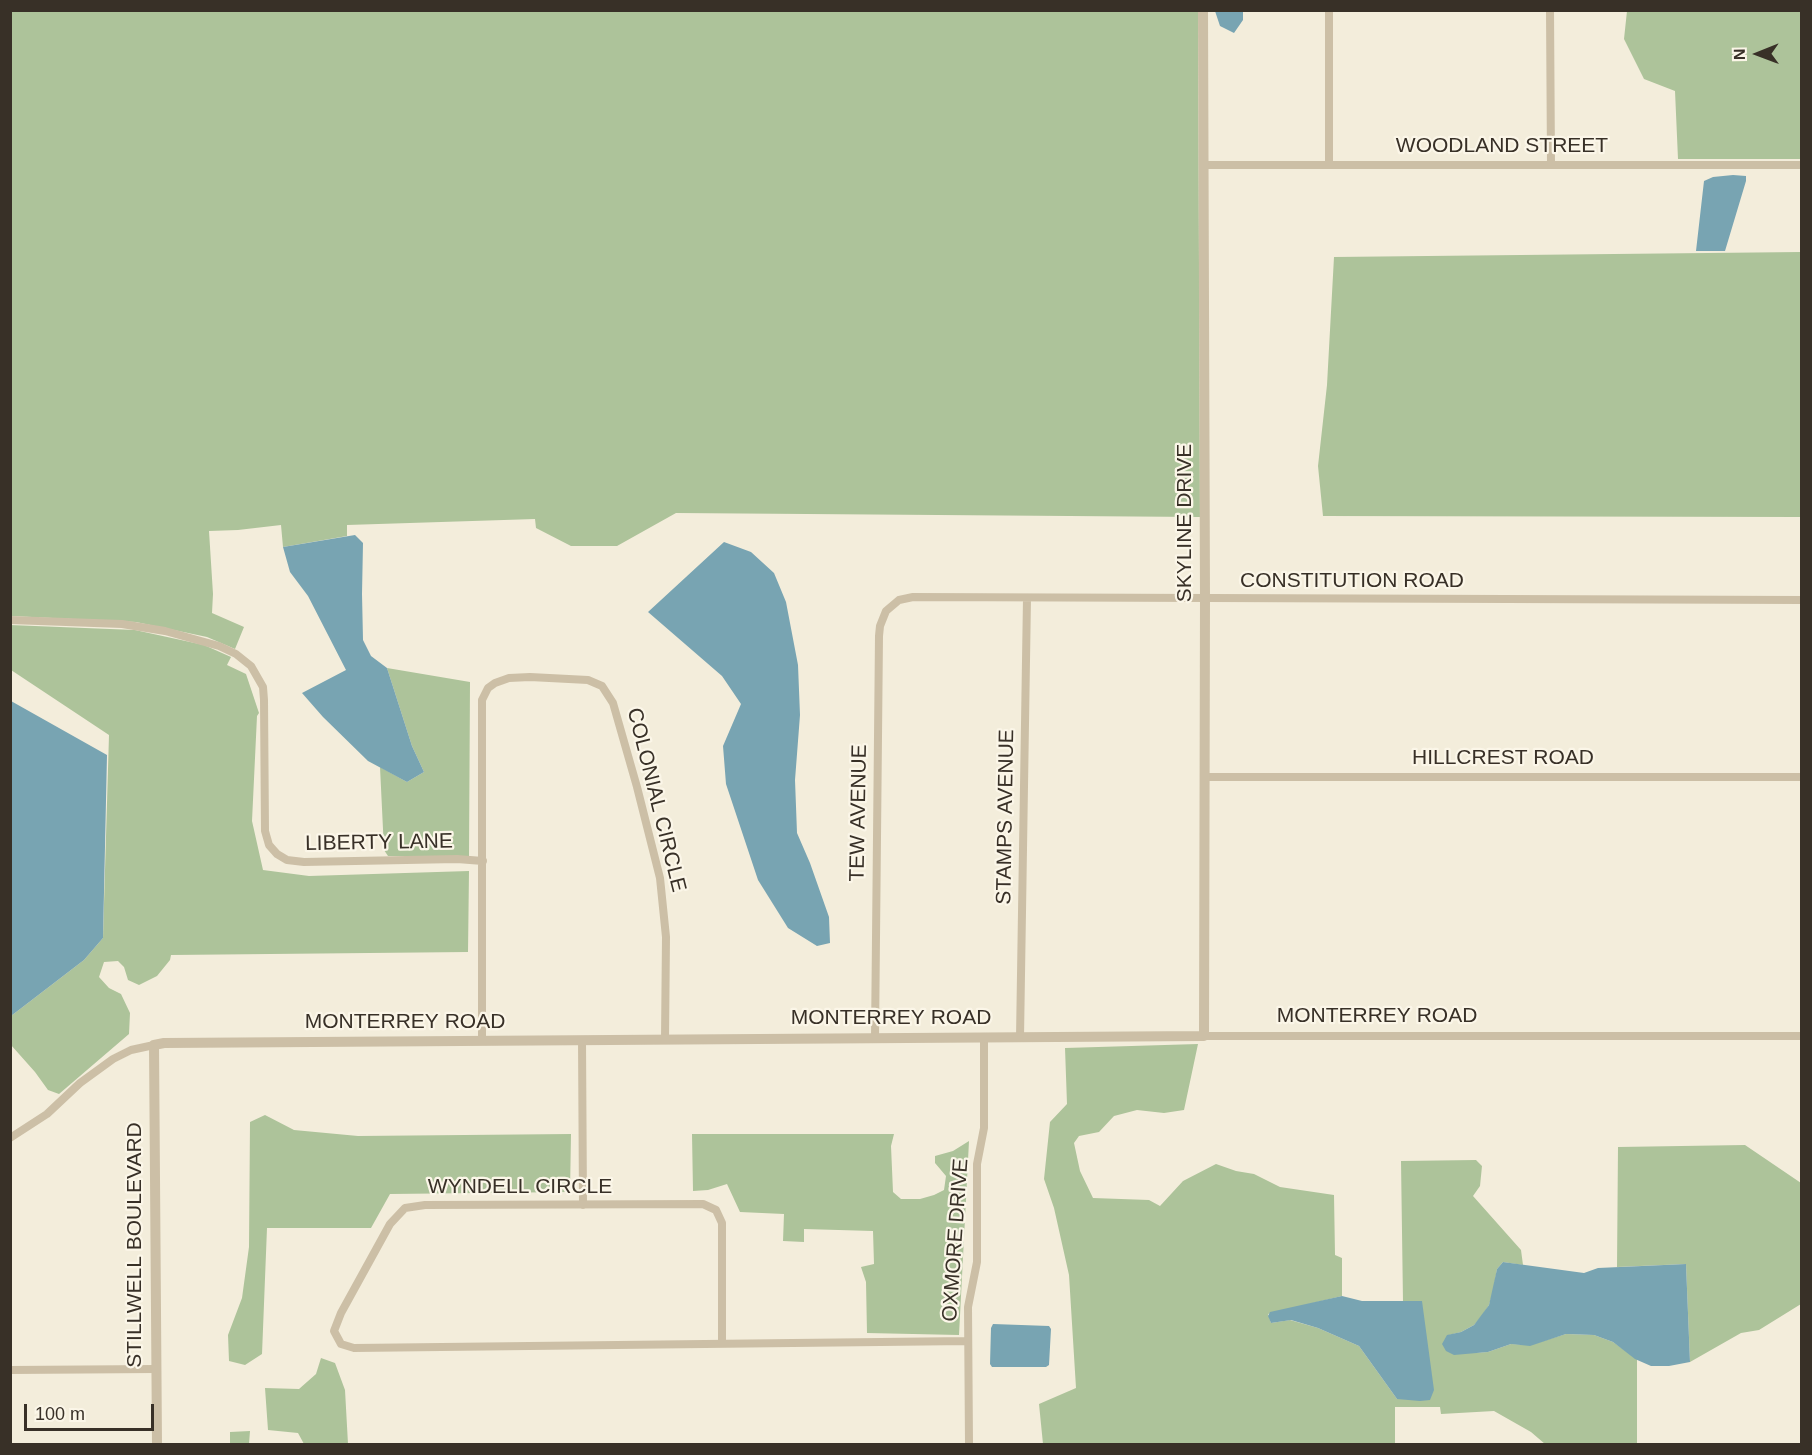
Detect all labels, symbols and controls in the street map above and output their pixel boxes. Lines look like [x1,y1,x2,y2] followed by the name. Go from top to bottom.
[1728,24,1788,84] north arrow
[1731,48,1748,60] text: N
[1396,133,1608,159] street label: WOODLAND STREET
[1172,444,1198,602] street label: SKYLINE DRIVE
[1240,568,1464,594] street label: CONSTITUTION ROAD
[621,705,691,895] street label: COLONIAL CIRCLE
[992,729,1020,905] street label: STAMPS AVENUE
[845,744,873,882] street label: TEW AVENUE
[1412,745,1594,771] street label: HILLCREST ROAD
[305,829,453,857] street label: LIBERTY LANE
[1277,1003,1477,1029] street label: MONTERREY ROAD
[791,1005,991,1031] street label: MONTERREY ROAD
[305,1009,505,1035] street label: MONTERREY ROAD
[122,1122,148,1368] street label: STILLWELL BOULEVARD
[938,1158,974,1322] street label: OXMORE DRIVE
[428,1174,612,1200] street label: WYNDELL CIRCLE
[27,1392,158,1430] scale bar
[35,1404,85,1424] text: 100 m

